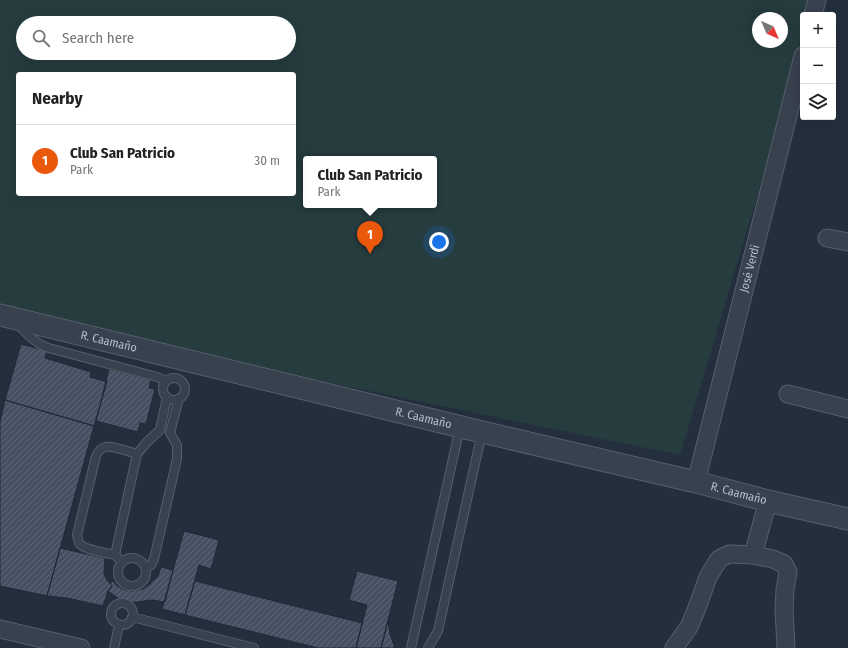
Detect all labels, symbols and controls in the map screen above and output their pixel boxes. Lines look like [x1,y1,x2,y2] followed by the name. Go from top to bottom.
[752,12,788,48] north arrow
[800,12,836,120] map controls
[800,12,836,48] button: +
[16,16,296,60] search box
[30,27,52,49] icon: search
[62,29,134,47] text: Search here
[800,48,836,84] button: −
[800,84,836,120] button: layers
[32,88,83,109] text: Nearby
[70,144,175,162] text: Club San Patricio
[42,153,48,168] text: 1
[254,153,280,168] text: 30 m
[303,156,437,208] popup
[70,162,93,177] text: Park
[317,166,423,184] text: Club San Patricio
[317,184,341,199] text: Park
[357,221,383,254] pin: 1
[429,232,449,252] your location
[737,243,762,294] street label: José Verdi
[79,328,138,355] street label: R. Caamaño
[394,404,453,431] street label: R. Caamaño
[709,479,768,507] street label: R. Caamaño

